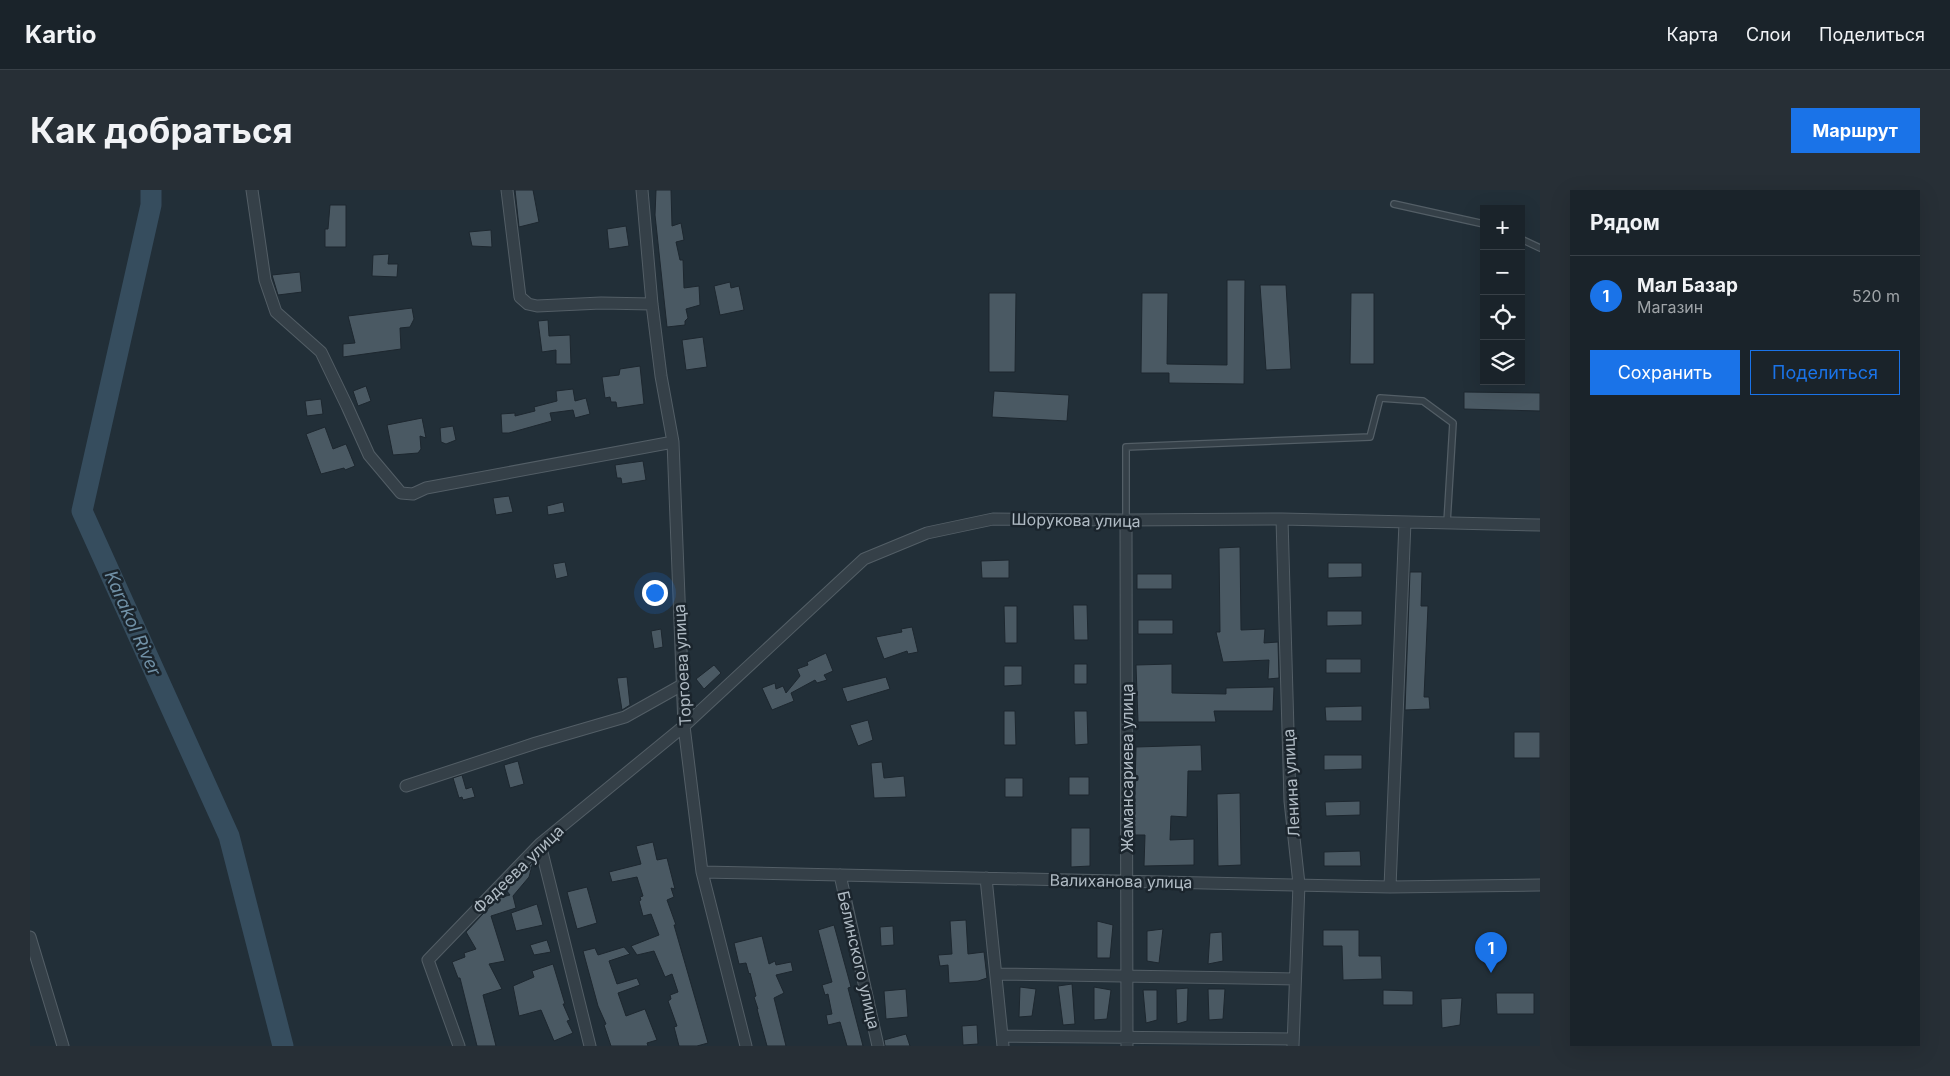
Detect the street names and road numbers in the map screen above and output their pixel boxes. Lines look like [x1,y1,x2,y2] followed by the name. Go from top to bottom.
[1011,509,1141,531] street label: Шорукова улица
[669,604,695,726] street label: Торгоева улица
[1117,683,1137,853] street label: Жамансариева улица
[1278,728,1304,838] street label: Ленина улица
[468,820,568,918] street label: Фадеева улица
[1049,870,1193,892] street label: Валиханова улица
[833,889,885,1031] street label: Белинского улица

